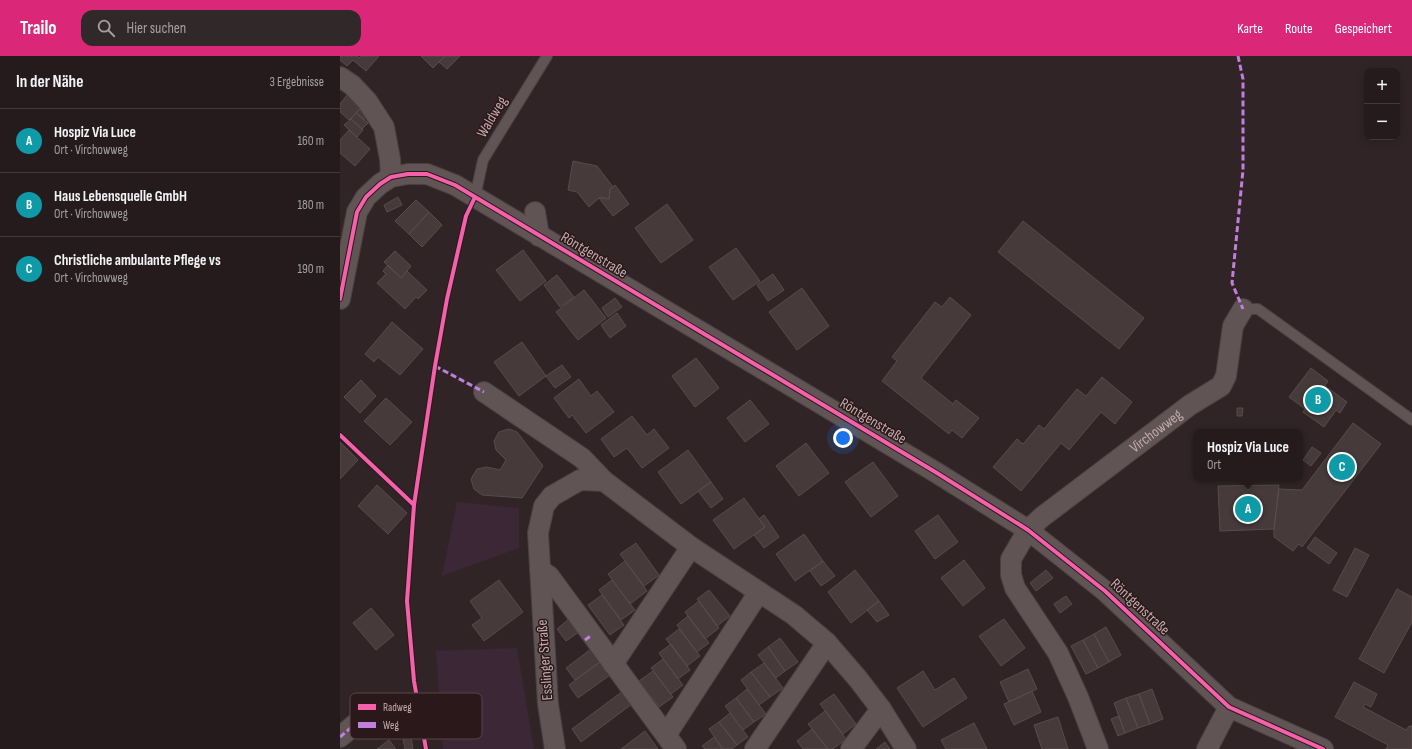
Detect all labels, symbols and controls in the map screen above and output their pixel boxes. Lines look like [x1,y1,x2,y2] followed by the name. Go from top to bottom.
[81,10,361,46] search box
[20,17,57,40] text: Trailo
[95,17,117,39] icon: search
[127,19,186,38] text: Hier suchen
[1237,20,1263,37] text: Karte
[1285,20,1313,37] text: Route
[1335,20,1392,37] text: Gespeichert
[1364,68,1400,140] map controls
[1364,68,1400,104] button: +
[16,72,83,92] text: In der Nähe
[270,74,324,90] text: 3 Ergebnisse
[472,93,512,141] street label: Waldweg
[1364,104,1400,140] button: −
[54,123,136,142] text: Hospiz Via Luce
[26,133,32,149] text: A
[298,133,324,149] text: 160 m
[54,142,128,158] text: Ort · Virchowweg
[54,187,187,206] text: Haus Lebensquelle GmbH
[26,197,32,213] text: B
[298,197,324,213] text: 180 m
[54,206,128,222] text: Ort · Virchowweg
[557,228,631,282] street label: Röntgenstraße
[54,251,221,270] text: Christliche ambulante Pflege vs
[26,261,32,277] text: C
[297,261,324,277] text: 190 m
[54,270,128,286] text: Ort · Virchowweg
[1305,385,1331,415] pin: B
[836,394,910,448] street label: Röntgenstraße
[1126,405,1186,457] street label: Virchowweg
[833,428,853,448] your location
[1193,429,1303,481] popup
[1207,438,1289,457] text: Hospiz Via Luce
[1329,452,1355,482] pin: C
[1207,457,1221,473] text: Ort
[1235,494,1261,524] pin: A
[1106,575,1174,639] street label: Röntgenstraße
[533,619,557,701] street label: Esslinger Straße
[350,693,482,739] legend
[383,701,412,714] text: Radweg
[383,719,399,732] text: Weg

